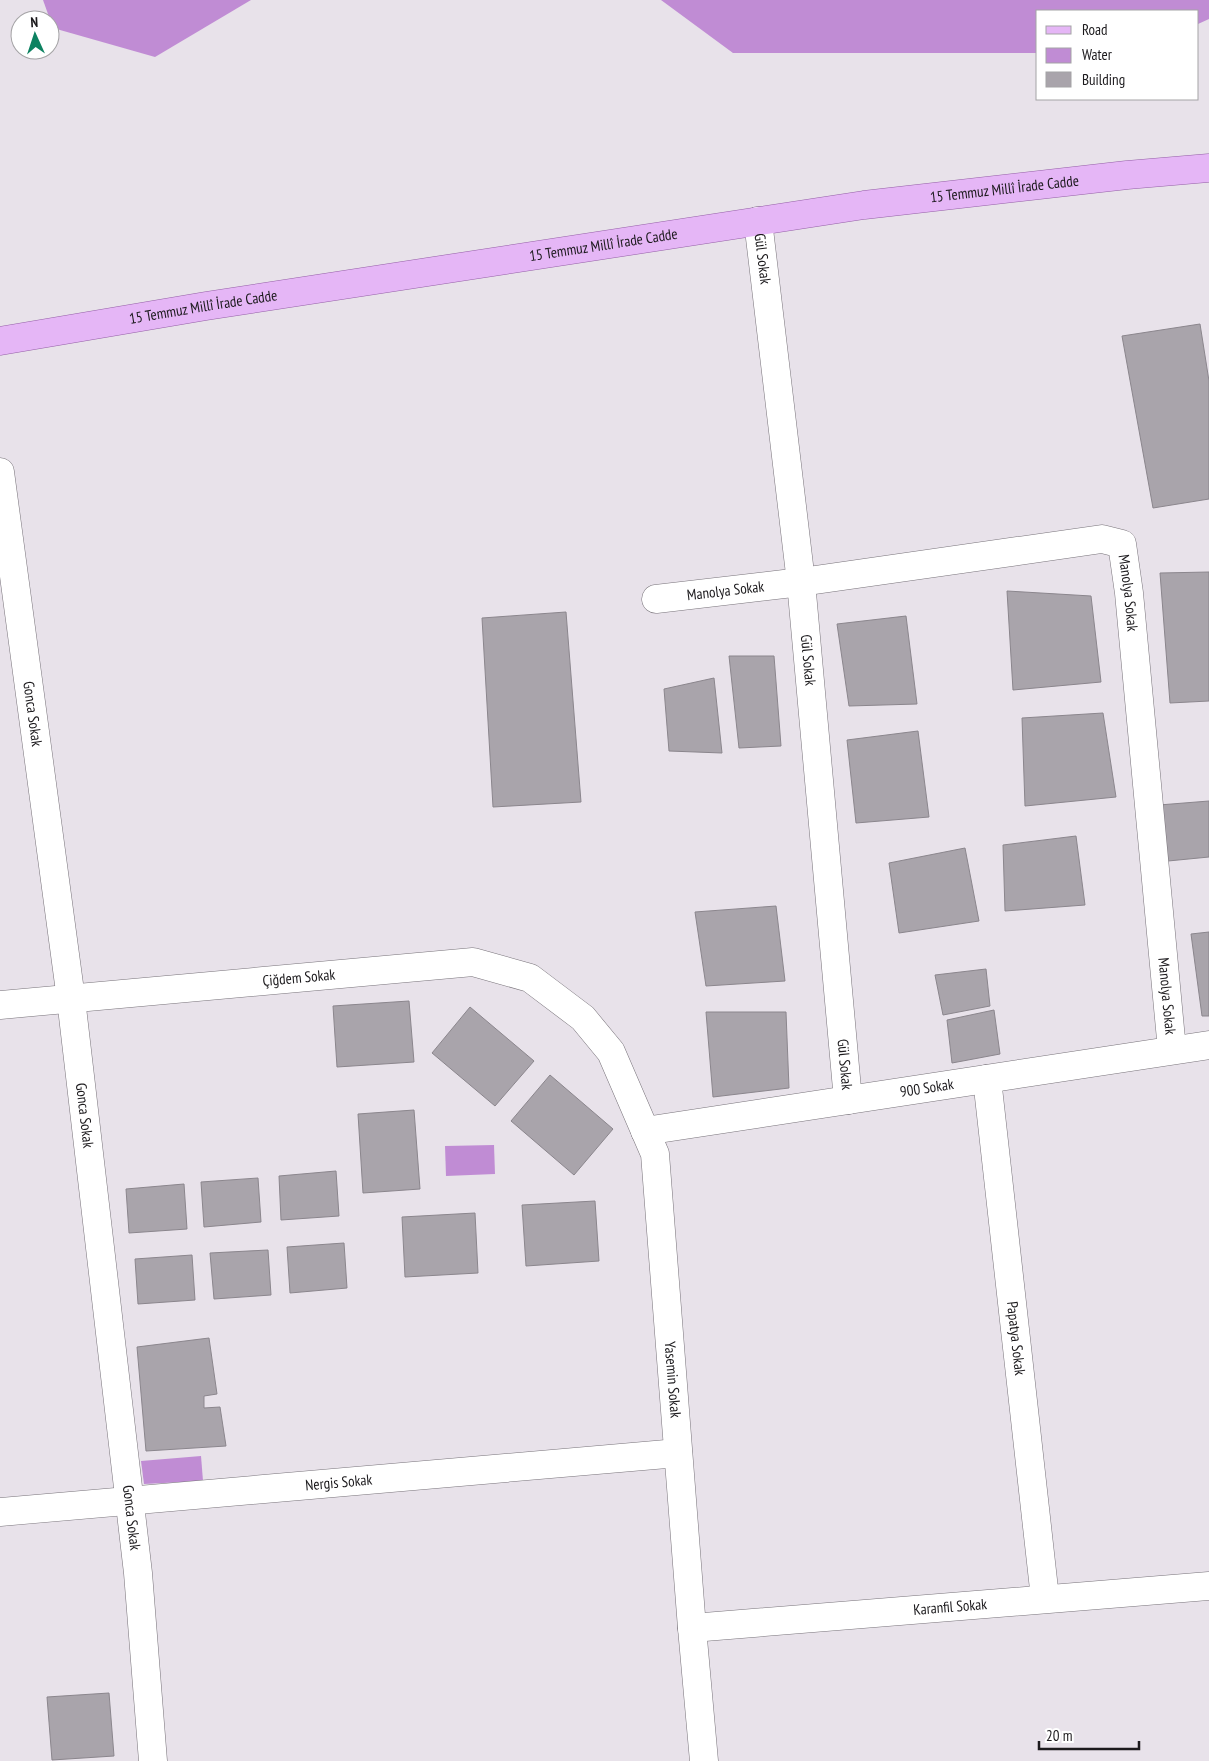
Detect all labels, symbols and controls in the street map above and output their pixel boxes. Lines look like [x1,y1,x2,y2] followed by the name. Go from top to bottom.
[10,10,60,60] north arrow
[1036,10,1199,100] legend
[30,13,39,31] text: N
[1082,20,1108,39] text: Road
[1082,45,1113,64] text: Water
[1082,70,1125,89] text: Building
[929,171,1080,206] street label: 15 Temmuz Millî İrade Cadde
[528,224,679,265] street label: 15 Temmuz Millî İrade Cadde
[751,232,775,285] street label: Gül Sokak
[128,285,278,328] street label: 15 Temmuz Millî İrade Cadde
[1115,553,1143,632] street label: Manolya Sokak
[686,576,765,604] street label: Manolya Sokak
[797,634,820,687] street label: Gül Sokak
[19,680,47,748] street label: Gonca Sokak
[1154,957,1181,1036] street label: Manolya Sokak
[262,965,336,990] street label: Çiğdem Sokak
[834,1038,857,1091] street label: Gül Sokak
[899,1074,955,1101] street label: 900 Sokak
[72,1082,98,1149] street label: Gonca Sokak
[1003,1300,1030,1377] street label: Papatya Sokak
[661,1341,686,1419] street label: Yasemin Sokak
[304,1470,373,1494] street label: Nergis Sokak
[119,1484,145,1552] street label: Gonca Sokak
[913,1594,988,1619] street label: Karanfil Sokak
[1039,1718,1139,1750] scale bar
[1046,1726,1072,1745] text: 20 m

